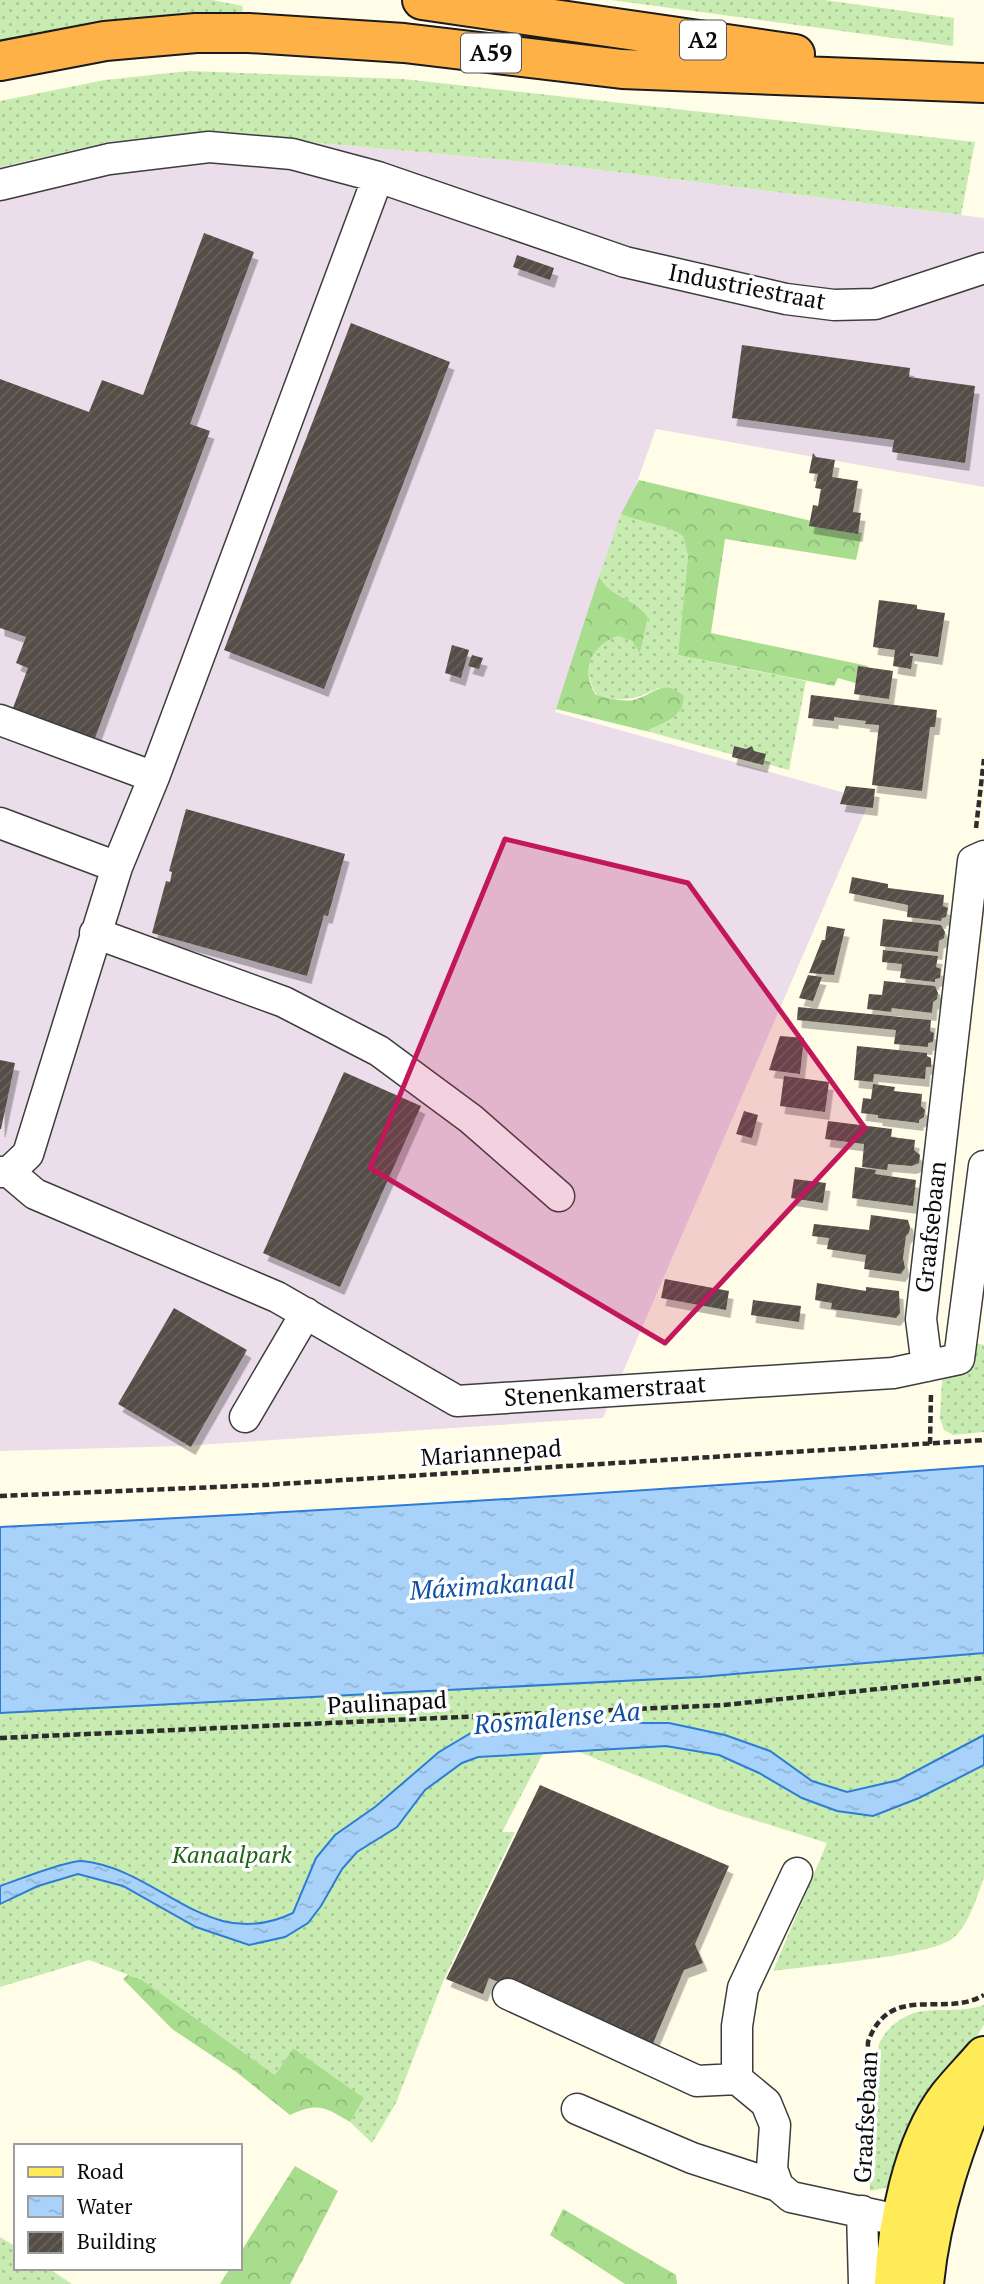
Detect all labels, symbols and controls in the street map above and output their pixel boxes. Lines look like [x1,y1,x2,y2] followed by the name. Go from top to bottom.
[680,20,726,60] road number: A2
[461,34,521,72] road number: A59
[666,255,829,317] street label: Industriestraat
[907,1159,953,1294] street label: Graafsebaan
[503,1367,707,1413] street label: Stenenkamerstraat
[419,1431,562,1473] street label: Mariannepad
[407,1561,576,1607] water label: Máximakanaal
[326,1683,448,1721] street label: Paulinapad
[471,1693,642,1741] water label: Rosmalense Aa
[171,1838,292,1870] park label: Kanaalpark
[846,2050,884,2184] street label: Graafsebaan
[14,2144,242,2270] legend
[77,2157,124,2185] text: Road
[77,2192,132,2220] text: Water
[77,2227,157,2255] text: Building

